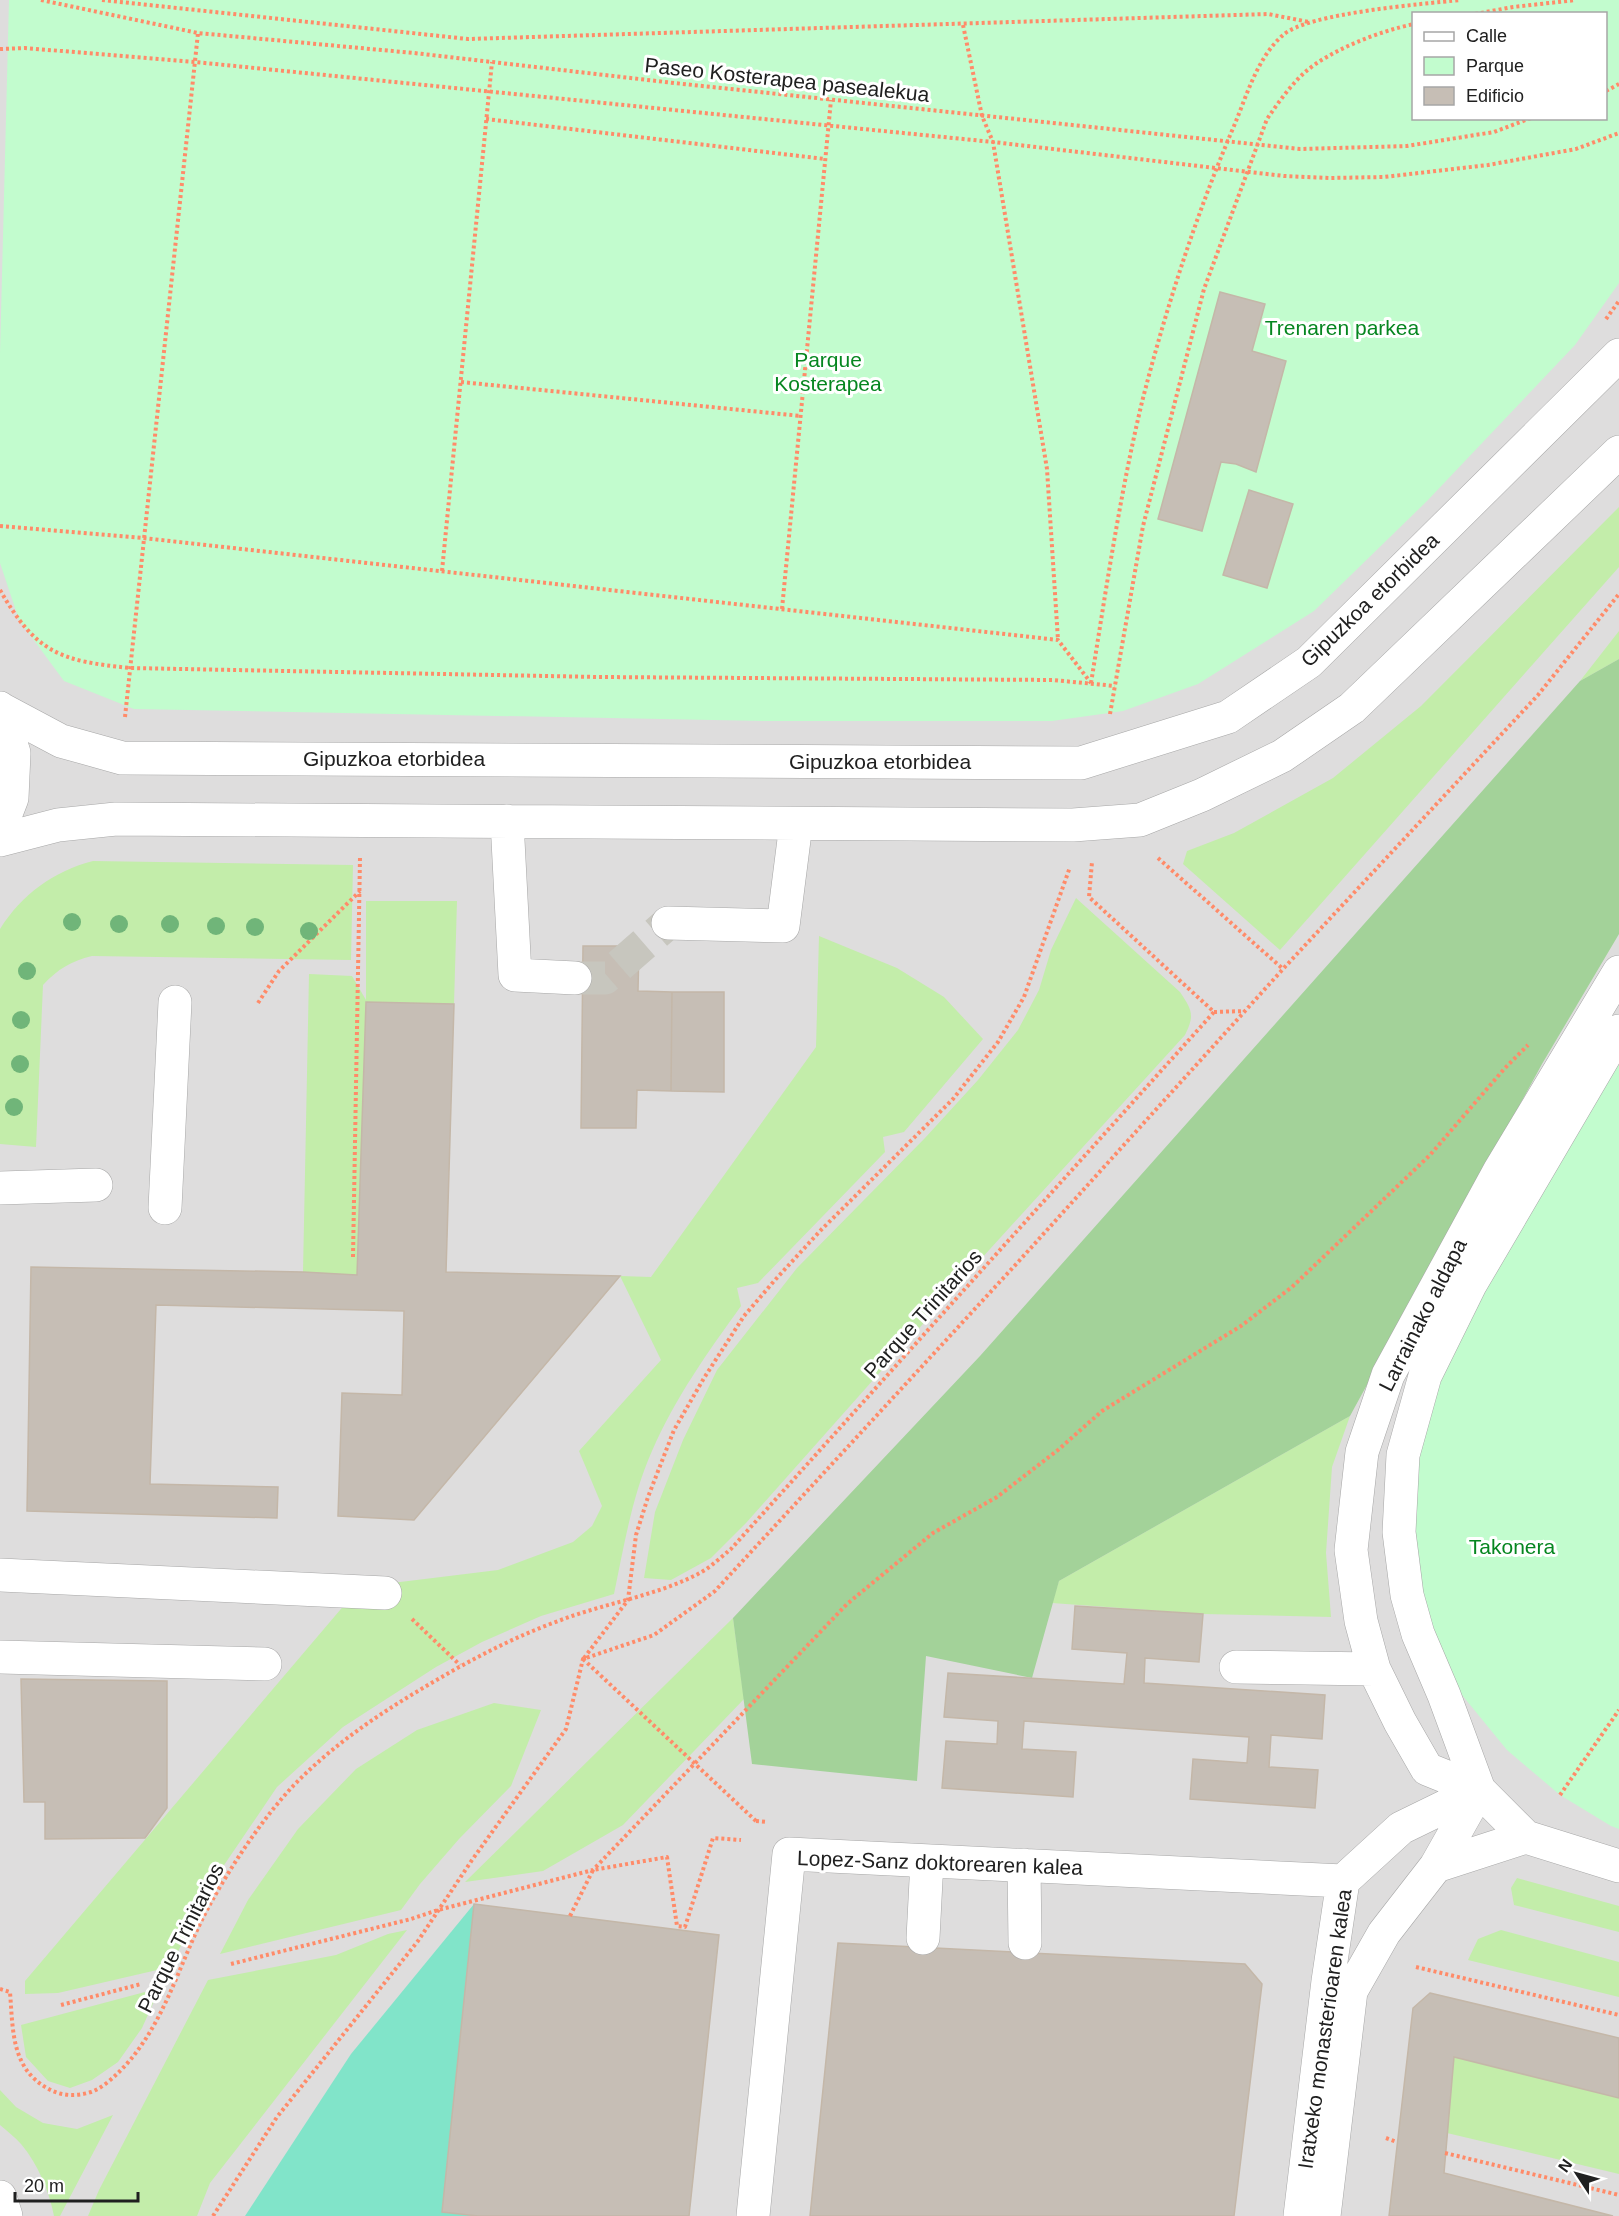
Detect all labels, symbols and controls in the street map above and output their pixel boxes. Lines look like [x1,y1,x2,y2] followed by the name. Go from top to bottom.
[1412,12,1607,120] legend
[1466,26,1507,46] text: Calle
[644,53,931,106] street label: Paseo Kosterapea pasealekua
[1466,56,1524,76] text: Parque
[1466,86,1524,106] text: Edificio
[1265,316,1420,339] park label: Trenaren parkea
[774,348,882,395] park label: Parque Kosterapea
[1296,528,1443,671] street label: Gipuzkoa etorbidea
[303,747,485,770] street label: Gipuzkoa etorbidea
[789,750,971,773] street label: Gipuzkoa etorbidea
[1374,1234,1471,1395] street label: Larrainako aldapa
[859,1245,986,1383] street label: Parque Trinitarios
[1469,1535,1556,1558] park label: Takonera
[797,1846,1084,1879] street label: Lopez-Sanz doktorearen kalea
[133,1859,228,2016] street label: Parque Trinitarios
[1293,1887,1356,2170] street label: Iratxeko monasterioaren kalea
[1547,2144,1607,2204] north arrow
[1555,2156,1576,2175] text: N
[15,2165,138,2203] scale bar
[24,2176,64,2196] text: 20 m

